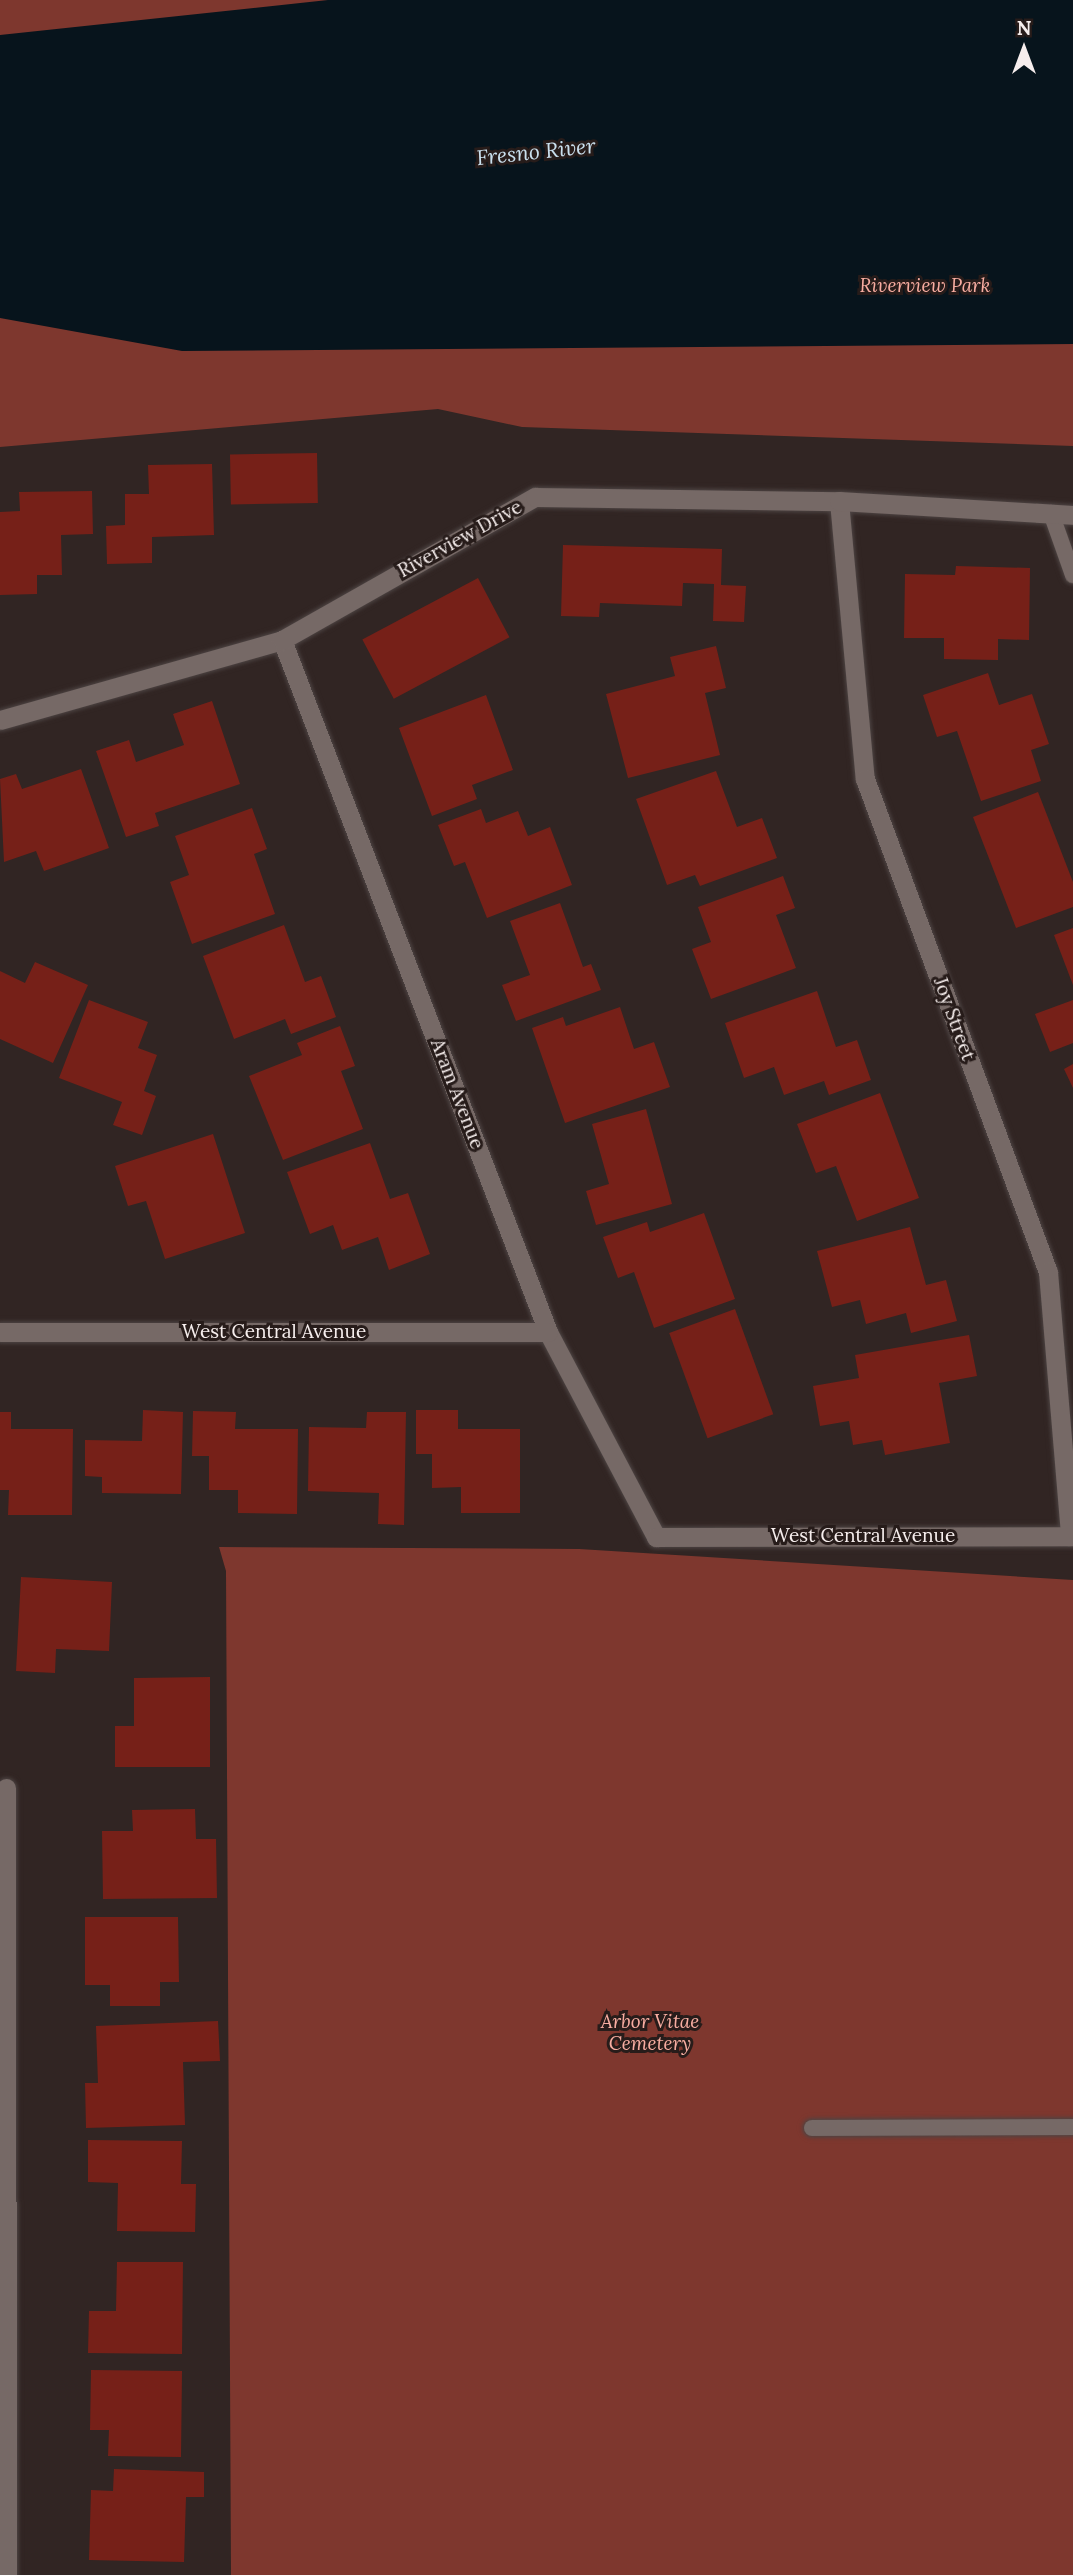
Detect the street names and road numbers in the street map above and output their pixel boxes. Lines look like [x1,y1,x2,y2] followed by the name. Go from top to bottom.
[394,495,526,583] street label: Riverview Drive
[928,974,980,1064] street label: Joy Street
[426,1036,488,1152] street label: Aram Avenue
[182,1321,366,1343] street label: West Central Avenue
[771,1525,955,1547] street label: West Central Avenue

